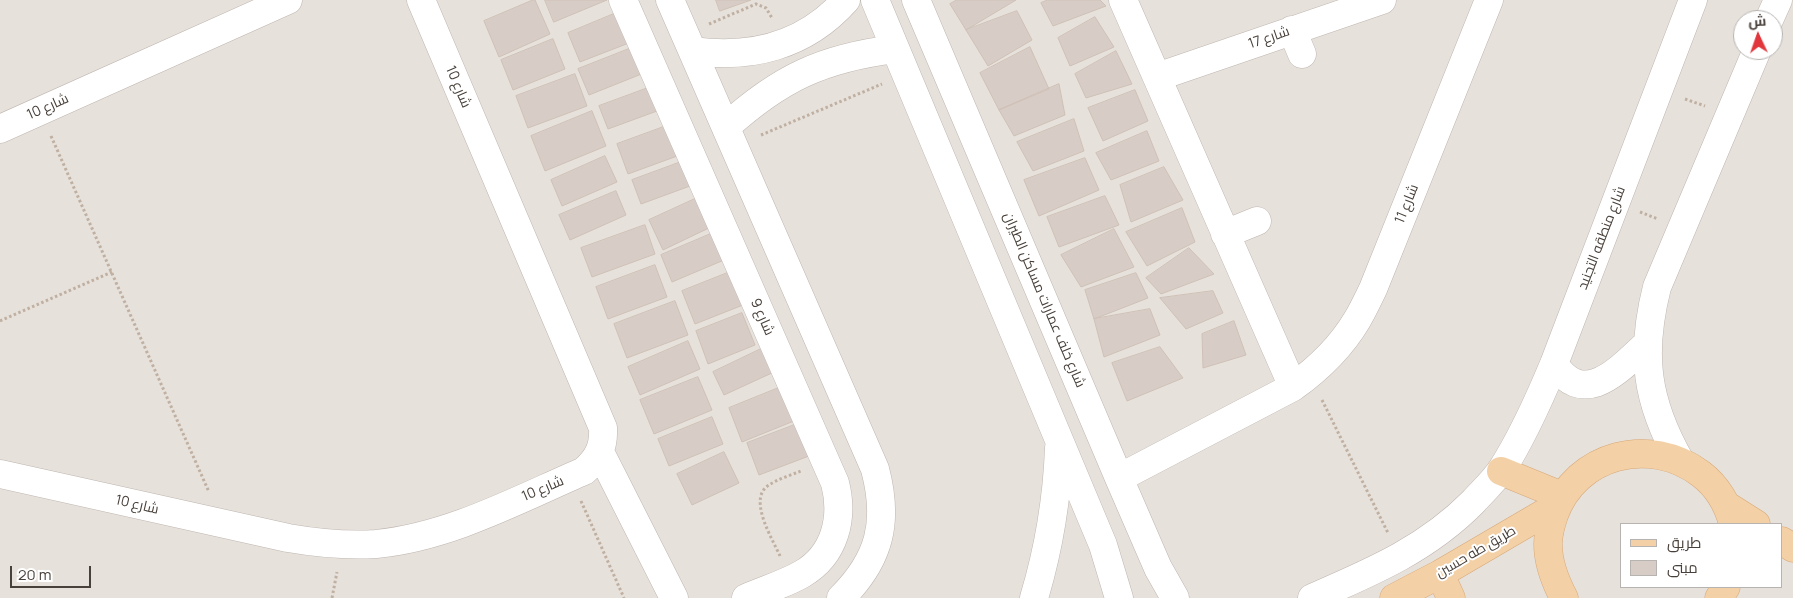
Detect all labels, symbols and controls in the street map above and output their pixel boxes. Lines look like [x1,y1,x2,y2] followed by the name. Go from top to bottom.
[1733,10,1783,60] north arrow
[1748,11,1767,30] text: ش
[1246,23,1292,53] street label: شارع 17
[442,64,474,110] street label: شارع 10
[25,90,71,124] street label: شارع 10
[1392,182,1422,226] street label: شارع 11
[1575,184,1629,292] street label: شارع منطقه التجنيد
[999,210,1089,390] street label: شارع خلف عمارات مساكن الطيران
[746,296,778,338] street label: شارع 9
[520,473,566,505] street label: شارع 10
[114,492,160,518] street label: شارع 10
[1433,522,1519,582] street label: طريق طه حسين
[1620,523,1783,588] legend
[1667,532,1701,553] text: طريق
[12,556,94,588] scale bar
[1667,557,1698,578] text: مبنى
[18,564,51,585] text: 20 m

